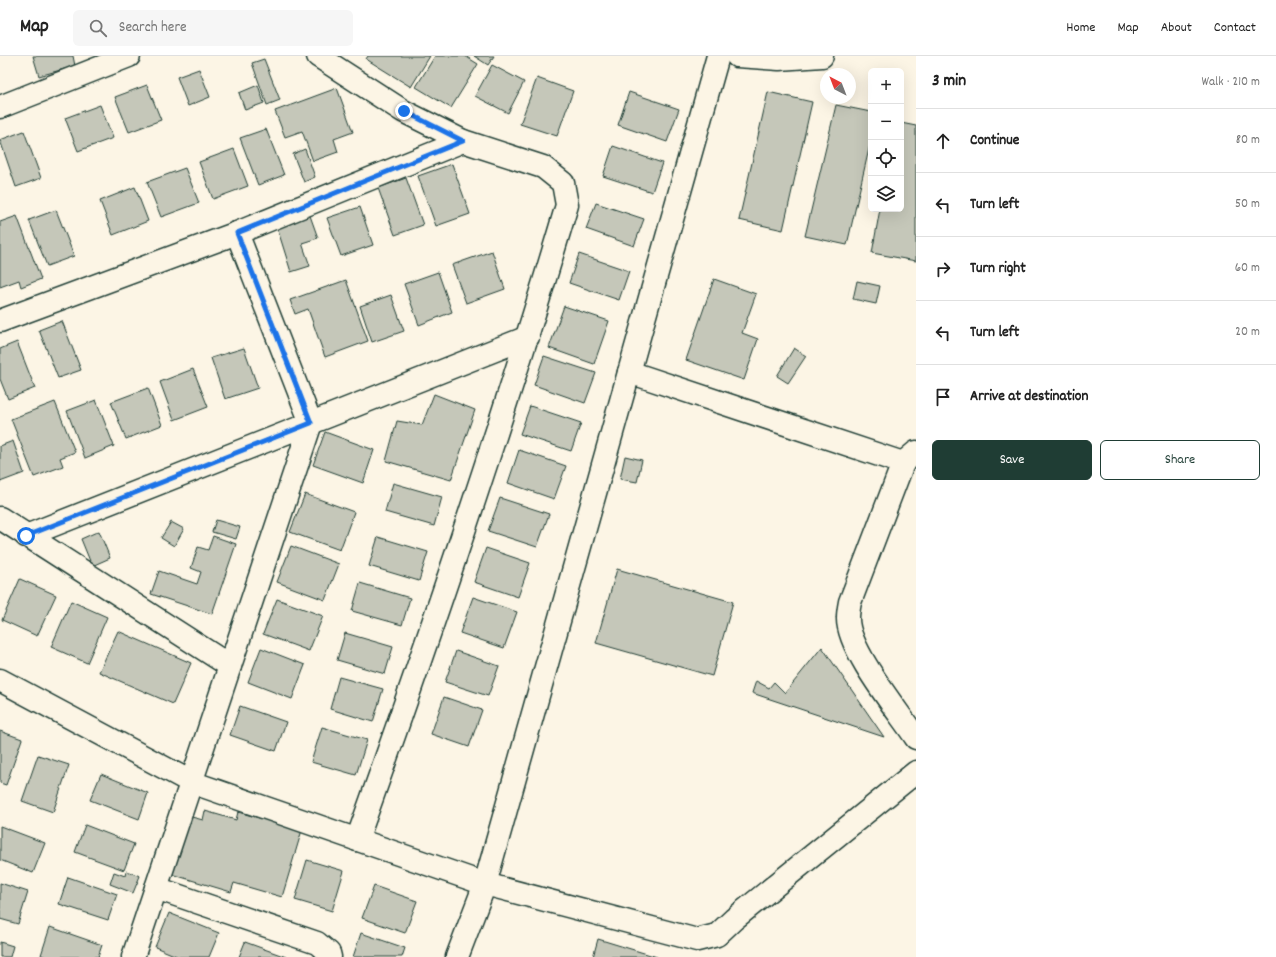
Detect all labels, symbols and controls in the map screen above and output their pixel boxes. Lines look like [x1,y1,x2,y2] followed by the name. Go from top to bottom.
[73,10,353,46] search box
[20,14,49,41] text: Map
[87,17,109,39] icon: search
[119,17,187,39] text: Search here
[1066,18,1095,38] text: Home
[1117,18,1139,38] text: Map
[1161,18,1192,38] text: About
[1214,18,1256,38] text: Contact
[820,68,856,104] north arrow
[868,68,904,212] map controls
[868,68,904,104] button: +
[932,70,966,94] text: 3 min
[1202,73,1260,92] text: Walk · 210 m
[395,102,413,120] route end
[868,104,904,140] button: −
[932,130,954,152] icon: ahead
[970,130,1019,152] text: Continue
[1236,131,1260,150] text: 80 m
[868,140,904,176] button: locate
[868,176,904,212] button: layers
[932,194,954,216] icon: left
[970,194,1019,216] text: Turn left
[1235,195,1260,214] text: 50 m
[932,258,954,280] icon: right
[970,258,1026,280] text: Turn right
[1235,259,1260,278] text: 60 m
[932,322,954,344] icon: left
[970,322,1019,344] text: Turn left
[1235,323,1260,342] text: 20 m
[932,386,954,408] icon: arrive
[970,386,1088,408] text: Arrive at destination
[932,440,1092,480] button: Save
[1100,440,1260,480] button: Share
[17,527,35,545] route start

